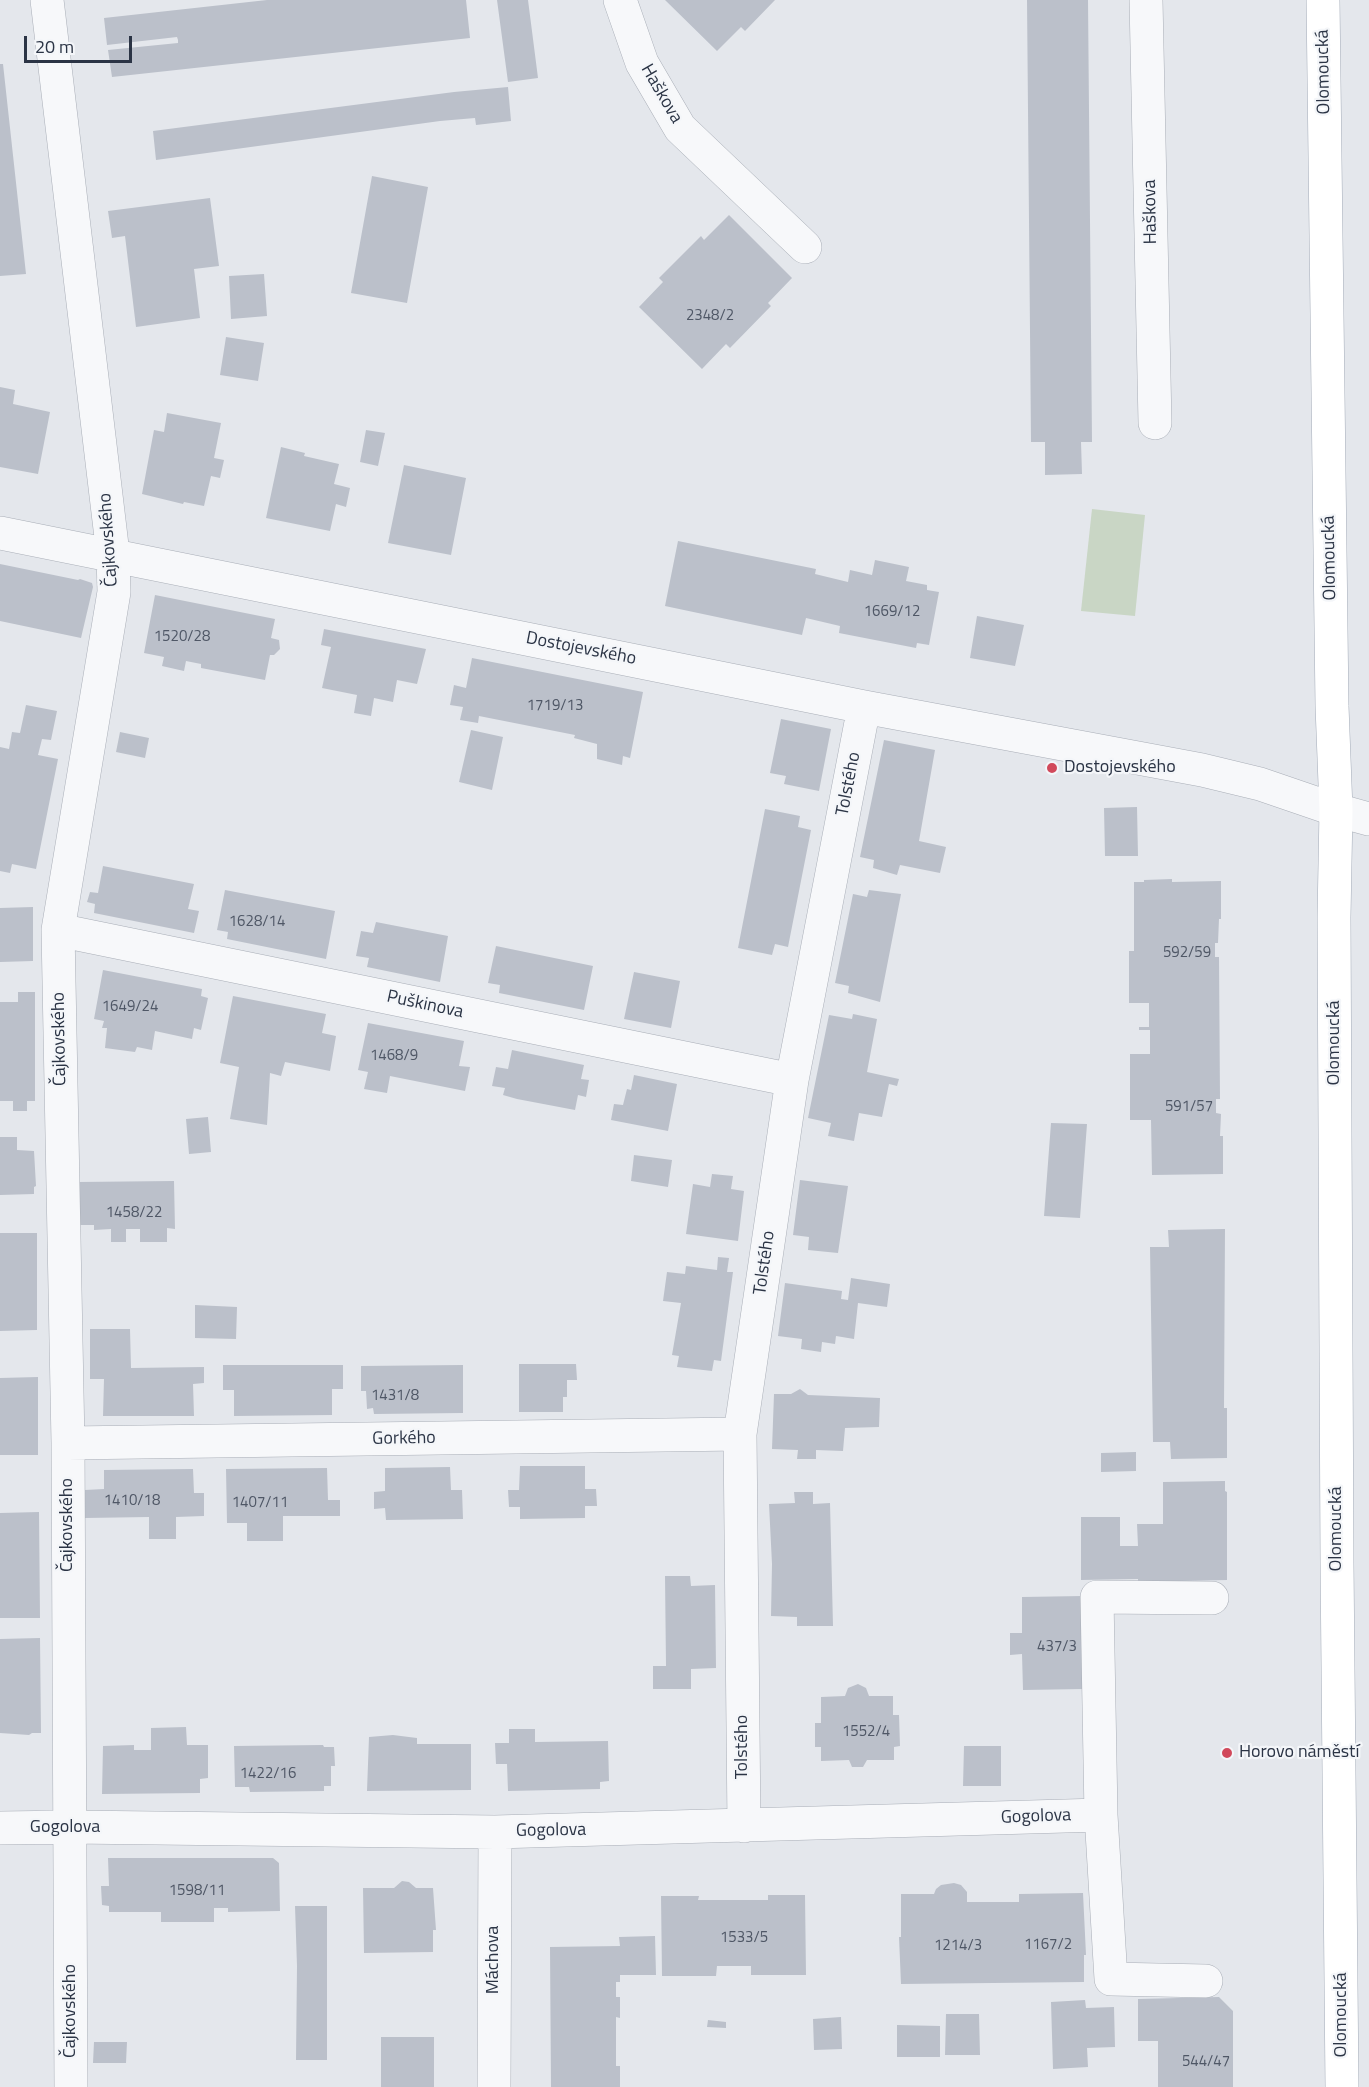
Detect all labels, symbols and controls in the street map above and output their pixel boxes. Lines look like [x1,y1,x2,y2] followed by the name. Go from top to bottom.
[27,24,135,62] scale bar
[1312,29,1336,115] street label: Olomoucká
[35,33,74,60] text: 20 m
[635,61,687,127] street label: Haškova
[1140,179,1162,245] street label: Haškova
[686,307,734,325] house number: 2348/2
[95,492,123,588] street label: Čajkovského
[1318,515,1342,601] street label: Olomoucká
[864,603,920,621] house number: 1669/12
[154,628,210,646] house number: 1520/28
[524,628,638,670] street label: Dostojevského
[527,697,583,715] house number: 1719/13
[832,750,866,818] street label: Tolstého
[1064,757,1176,779] place label: Dostojevského
[1045,761,1059,775] marker: Dostojevského
[229,913,285,931] house number: 1628/14
[1163,944,1211,962] house number: 592/59
[385,986,465,1024] street label: Puškinova
[48,992,72,1086] street label: Čajkovského
[102,998,158,1016] house number: 1649/24
[1324,1000,1346,1086] street label: Olomoucká
[370,1047,418,1065] house number: 1468/9
[1165,1098,1213,1116] house number: 591/57
[106,1204,162,1222] house number: 1458/22
[750,1230,780,1296] street label: Tolstého
[371,1387,419,1405] house number: 1431/8
[372,1428,436,1450] street label: Gorkého
[57,1478,79,1572] street label: Čajkovského
[1326,1486,1348,1572] street label: Olomoucká
[104,1492,160,1510] house number: 1410/18
[232,1494,288,1512] house number: 1407/11
[1037,1638,1077,1656] house number: 437/3
[732,1715,754,1779] street label: Tolstého
[842,1723,890,1741] house number: 1552/4
[1239,1742,1359,1764] place label: Horovo náměstí
[1220,1746,1234,1760] marker: Horovo náměstí
[240,1765,296,1783] house number: 1422/16
[1000,1805,1072,1829] street label: Gogolova
[30,1817,100,1839] street label: Gogolova
[516,1820,586,1842] street label: Gogolova
[169,1882,225,1900] house number: 1598/11
[483,1926,505,1994] street label: Máchova
[720,1929,768,1947] house number: 1533/5
[1024,1936,1072,1954] house number: 1167/2
[934,1937,982,1955] house number: 1214/3
[60,1964,82,2058] street label: Čajkovského
[1331,1972,1353,2058] street label: Olomoucká
[1182,2053,1230,2071] house number: 544/47

